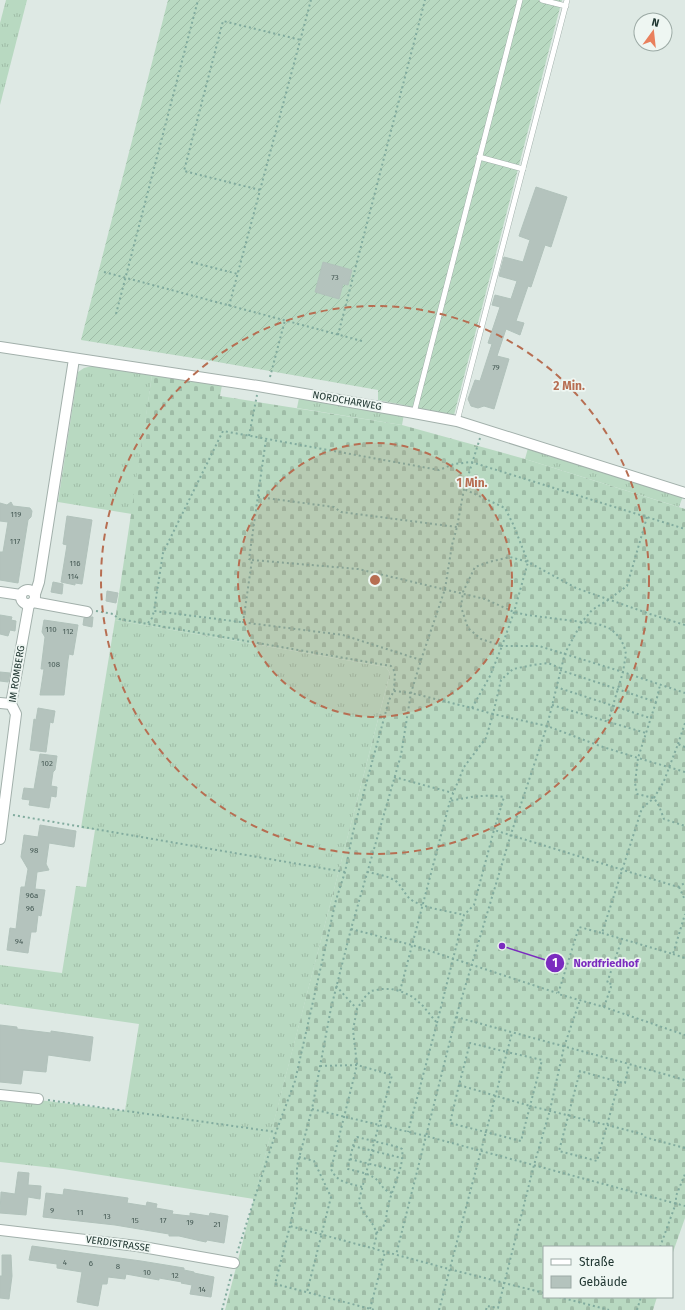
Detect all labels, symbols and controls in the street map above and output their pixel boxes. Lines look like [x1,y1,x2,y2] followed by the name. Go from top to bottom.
[633,12,673,52] north arrow
[650,16,661,30] text: N
[331,273,339,282] house number: 73
[492,363,500,372] house number: 79
[553,379,585,393] text: 2 Min.
[311,389,383,413] street label: NORDCHARWEG
[456,476,488,490] text: 1 Min.
[10,510,22,519] house number: 119
[10,537,21,546] house number: 117
[69,559,81,568] house number: 116
[67,572,79,581] house number: 114
[368,573,382,587] centre of rings
[45,625,57,634] house number: 110
[63,627,73,636] house number: 112
[7,645,27,703] street label: IM ROMBERG
[48,660,61,669] house number: 108
[41,759,53,768] house number: 102
[30,846,39,855] house number: 98
[26,891,38,900] house number: 96a
[26,904,34,913] house number: 96
[15,937,24,946] house number: 94
[545,951,646,974] callout: Nordfriedhof
[552,956,558,970] text: 1
[573,957,640,970] text: Nordfriedhof
[50,1206,54,1215] house number: 9
[77,1208,83,1217] house number: 11
[103,1212,111,1221] house number: 13
[131,1216,139,1225] house number: 15
[159,1216,167,1225] house number: 17
[186,1218,194,1227] house number: 19
[213,1220,221,1229] house number: 21
[85,1234,151,1254] street label: VERDISTRASSE
[543,1246,673,1298] legend
[579,1255,614,1269] text: Straße
[63,1258,68,1267] house number: 4
[89,1259,93,1268] house number: 6
[116,1262,121,1271] house number: 8
[143,1268,151,1277] house number: 10
[171,1271,179,1280] house number: 12
[579,1275,627,1289] text: Gebäude
[198,1285,207,1294] house number: 14

